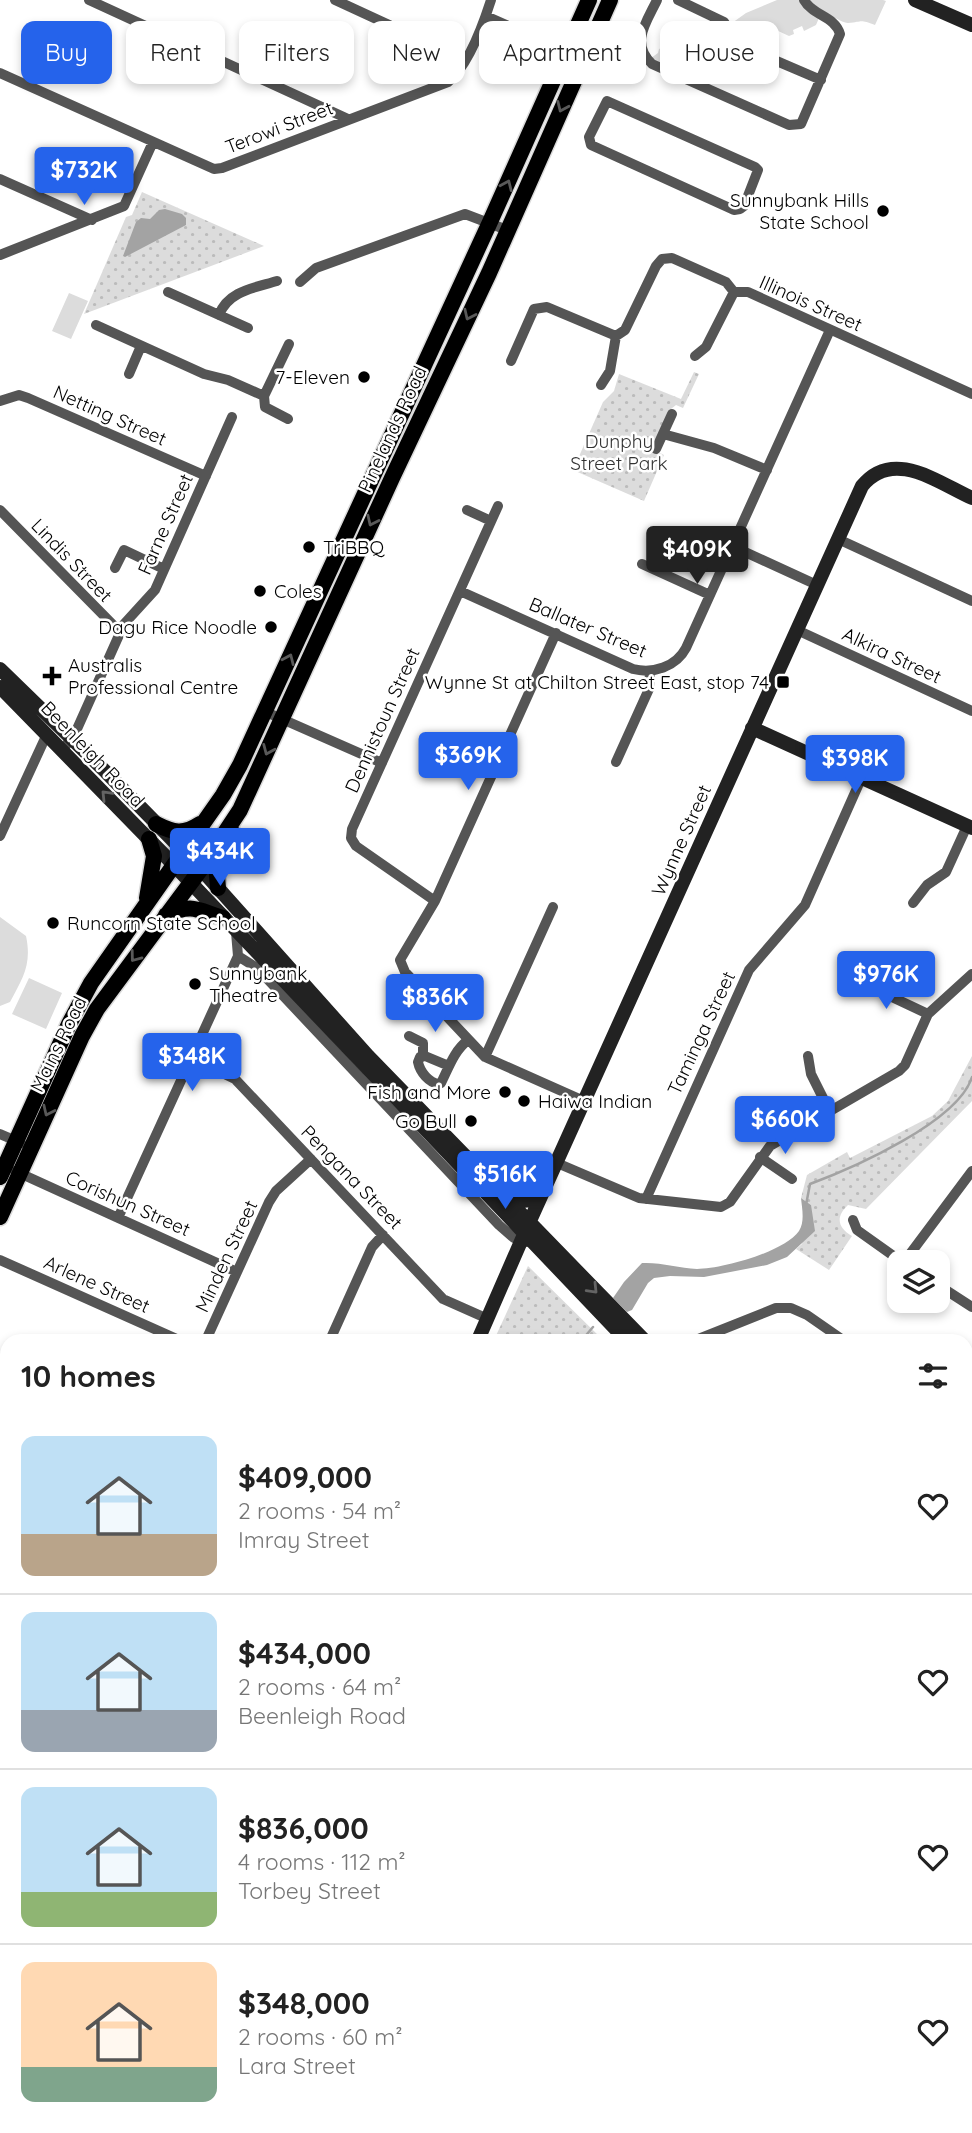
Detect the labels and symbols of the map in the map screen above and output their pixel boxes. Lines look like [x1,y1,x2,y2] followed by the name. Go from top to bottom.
[222,95,336,159] street label: Terowi Street
[556,100,570,112] one-way arrow
[35,148,133,207] pin: $732K
[499,180,513,192] one-way arrow
[730,188,869,234] place label: Sunnybank Hills State School
[875,203,891,219] marker: Sunnybank Hills State School
[756,270,866,336] street label: Illinois Street
[463,308,477,320] one-way arrow
[352,362,432,496] street label: Pinelands Road
[276,365,350,389] place label: 7-Eleven
[356,369,372,385] marker: 7-Eleven
[50,379,170,451] street label: Netting Street
[570,429,668,475] park label: Dunphy Street Park
[132,470,198,578] street label: Farne Street
[26,513,118,607] street label: Lindis Street
[366,513,380,526] one-way arrow
[648,526,746,586] pin: $409K
[323,535,385,559] place label: TriBBQ
[301,539,317,555] marker: TriBBQ
[274,579,322,603] place label: Coles
[252,583,268,599] marker: Coles
[525,591,651,663] street label: Ballater Street
[98,615,257,639] place label: Dagu Rice Noodle
[263,619,279,635] marker: Dagu Rice Noodle
[839,622,945,688] street label: Alkira Street
[339,644,425,796] street label: Dennistoun Street
[68,653,238,699] place label: Australis Professional Centre
[281,654,295,666] one-way arrow
[42,666,62,686] marker: Australis Professional Centre
[425,670,769,694] place label: Wynne St at Chilton Street East, stop 74
[775,674,791,690] marker: Wynne St at Chilton Street East, stop 74
[36,696,150,812] street label: Beenleigh Road
[419,732,517,792] pin: $369K
[806,736,904,795] pin: $398K
[262,743,276,755] one-way arrow
[646,781,716,899] street label: Wynne Street
[101,790,114,803] one-way arrow
[171,828,269,888] pin: $434K
[67,911,256,935] place label: Runcorn State School
[45,915,61,931] marker: Runcorn State School
[131,949,144,961] one-way arrow
[837,951,935,1011] pin: $976K
[209,961,307,1007] place label: Sunnybank Theatre
[662,967,740,1099] street label: Taminga Street
[386,974,484,1034] pin: $836K
[187,976,203,992] marker: Sunnybank Theatre
[25,992,91,1096] street label: Mains Road
[143,1034,241,1093] pin: $348K
[367,1080,491,1104] place label: Fish and More
[497,1084,513,1100] marker: Fish and More
[538,1089,652,1113] place label: Haiwa Indian
[516,1093,532,1109] marker: Haiwa Indian
[736,1096,834,1156] pin: $660K
[42,1103,56,1116] one-way arrow
[395,1109,457,1133] place label: Go Bull
[463,1113,479,1129] marker: Go Bull
[296,1120,408,1234] street label: Pengana Street
[456,1152,554,1211] pin: $516K
[62,1165,194,1241] street label: Corishun Street
[190,1196,262,1316] street label: Minden Street
[40,1250,154,1318] street label: Arlene Street
[584,1281,597,1294] one-way arrow

